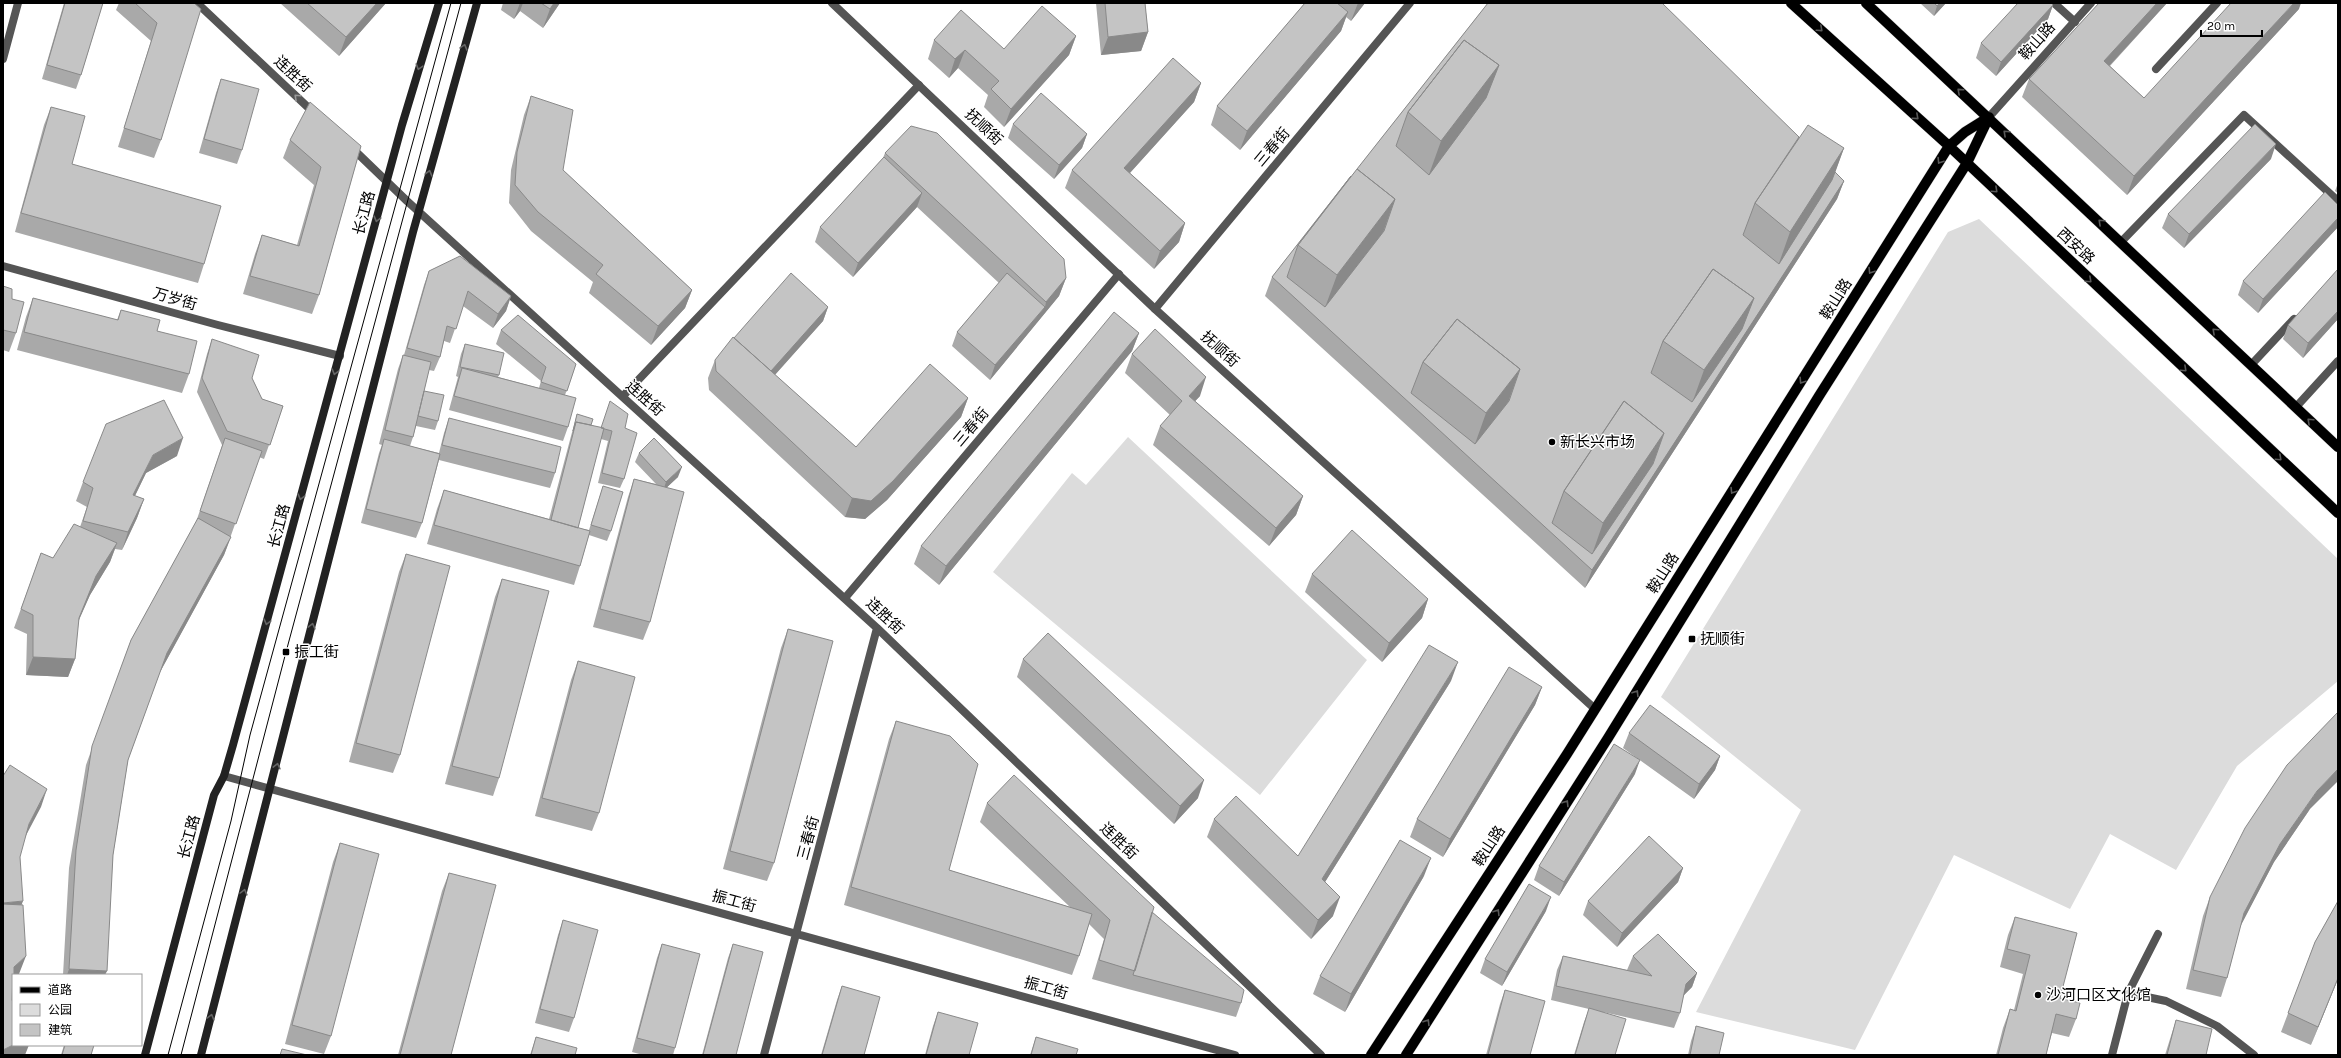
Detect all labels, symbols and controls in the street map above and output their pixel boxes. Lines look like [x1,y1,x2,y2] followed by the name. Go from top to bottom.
[2201,12,2262,38] scale bar
[2015,18,2059,64] street label: 鞍山路
[2207,19,2235,33] text: 20 m
[1815,25,1823,32] one-way arrow
[459,44,468,51] one-way arrow
[270,52,316,96] street label: 连胜街
[415,63,424,70] one-way arrow
[1957,88,1965,95] one-way arrow
[294,95,302,102] one-way arrow
[961,105,1007,149] street label: 抚顺街
[1912,112,1919,119] one-way arrow
[1251,124,1293,170] street label: 三春街
[2003,130,2011,138] one-way arrow
[1938,156,1945,163] one-way arrow
[424,169,433,176] one-way arrow
[1990,185,1998,193] one-way arrow
[349,189,379,237] street label: 长江路
[373,215,382,222] one-way arrow
[2098,220,2106,227] one-way arrow
[2053,224,2099,268] street label: 西安路
[1869,267,1876,274] one-way arrow
[1816,275,1856,323] street label: 鞍山路
[2084,275,2092,282] one-way arrow
[151,284,199,314] street label: 万岁街
[1197,327,1243,371] street label: 抚顺街
[2212,328,2220,336] one-way arrow
[2179,364,2187,372] one-way arrow
[331,368,340,375] one-way arrow
[622,376,668,420] street label: 连胜街
[1799,377,1807,384] one-way arrow
[950,404,992,450] street label: 三春街
[2307,418,2315,425] one-way arrow
[1560,433,1635,451] place label: 新长兴市场
[1547,437,1557,447] marker: 新长兴市场
[2274,453,2282,460] one-way arrow
[1730,487,1737,494] one-way arrow
[297,493,306,500] one-way arrow
[264,502,294,550] street label: 长江路
[1643,549,1683,597] street label: 鞍山路
[862,594,908,638] street label: 连胜街
[263,619,272,626] one-way arrow
[307,623,316,630] one-way arrow
[1700,630,1745,648] place label: 抚顺街
[1687,634,1697,644] marker: 抚顺街
[294,643,339,661] place label: 振工街
[281,647,291,657] marker: 振工街
[1631,690,1638,697] one-way arrow
[272,763,280,769] one-way arrow
[1562,800,1569,807] one-way arrow
[174,813,204,861] street label: 长江路
[793,814,823,862] street label: 三春街
[1097,819,1141,863] street label: 连胜街
[1469,822,1509,870] street label: 鞍山路
[710,886,758,916] street label: 振工街
[239,888,247,895] one-way arrow
[1492,910,1499,917] one-way arrow
[1022,973,1070,1003] street label: 振工街
[12,974,142,1046] legend
[48,983,72,997] text: 道路
[2046,986,2151,1004] place label: 沙河口区文化馆
[2033,990,2043,1000] marker: 沙河口区文化馆
[48,1003,72,1017] text: 公园
[206,1014,214,1021] one-way arrow
[1422,1019,1430,1026] one-way arrow
[48,1023,72,1037] text: 建筑

